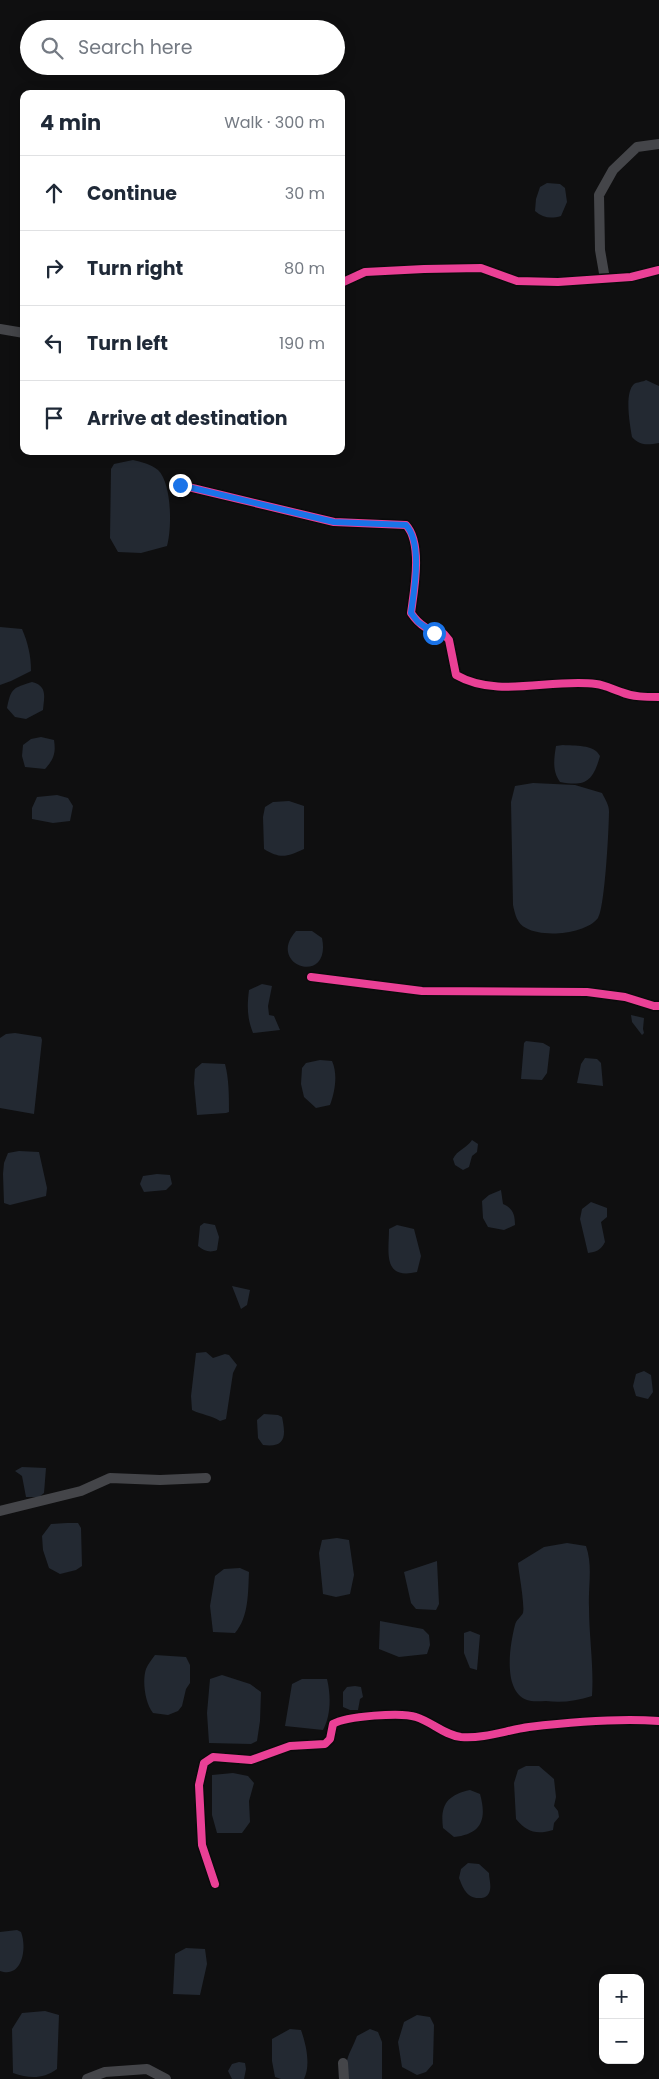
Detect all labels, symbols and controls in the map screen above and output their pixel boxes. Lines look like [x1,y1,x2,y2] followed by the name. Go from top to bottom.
[20,20,345,75] search box
[38,34,66,62] icon: search
[78,34,192,61] text: Search here
[40,108,101,137] text: 4 min
[224,111,325,134] text: Walk · 300 m
[40,179,68,207] icon: ahead
[87,180,177,207] text: Continue
[285,182,325,205] text: 30 m
[40,254,68,282] icon: right
[87,255,183,282] text: Turn right
[284,257,325,280] text: 80 m
[40,329,68,357] icon: left
[87,330,168,357] text: Turn left
[279,332,325,355] text: 190 m
[40,404,68,432] icon: arrive
[87,405,288,432] text: Arrive at destination
[169,474,192,497] route end
[423,622,446,645] route start
[599,1974,644,2064] map controls
[599,1974,644,2019] button: +
[599,2019,644,2064] button: −

